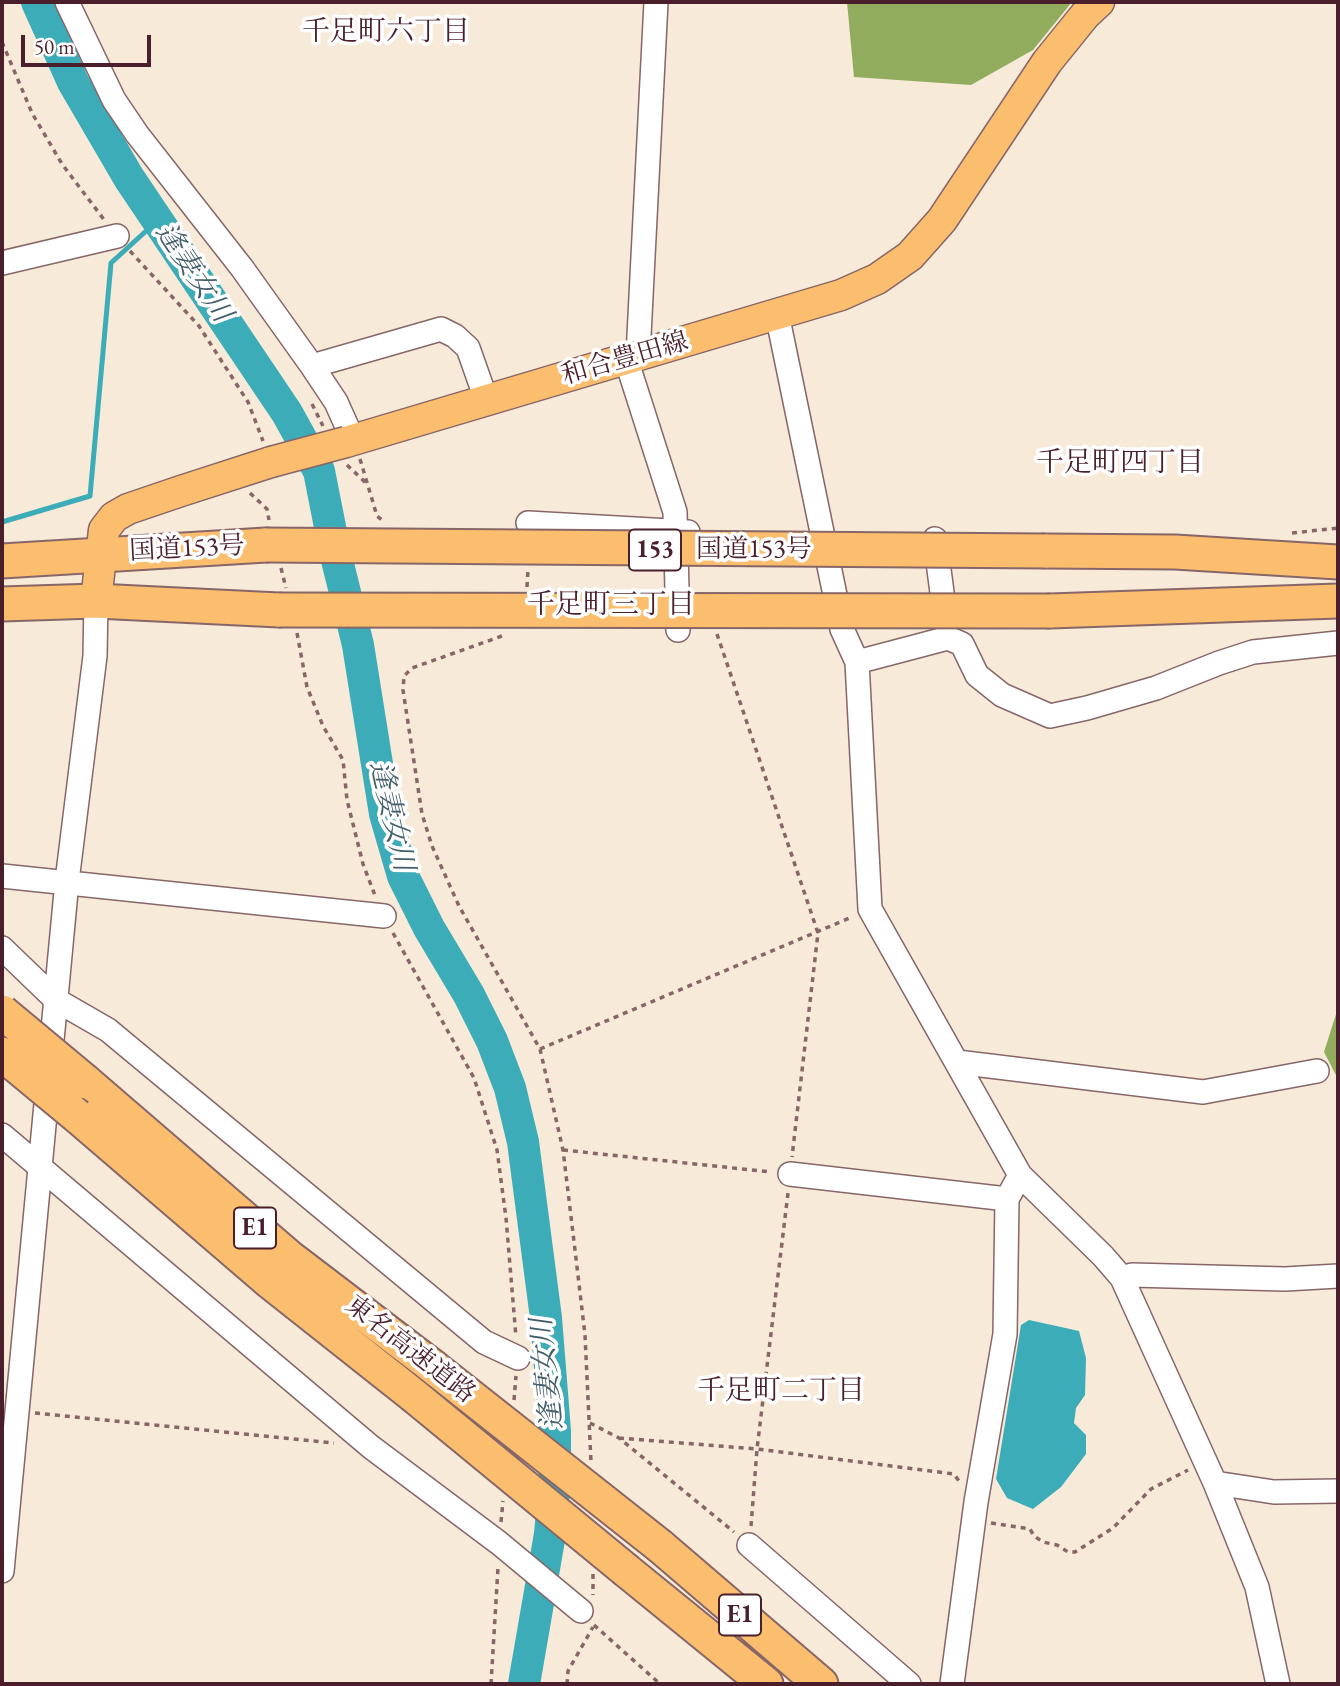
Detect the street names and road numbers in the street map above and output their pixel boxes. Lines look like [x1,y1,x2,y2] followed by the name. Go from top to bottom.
[558,326,692,392] street label: 和合豊田線
[129,530,245,568] street label: 国道153号
[629,530,681,570] road number: 153
[696,534,812,566] street label: 国道153号
[234,1208,276,1248] road number: E1
[339,1290,481,1410] street label: 東名高速道路
[719,1595,761,1636] road number: E1

